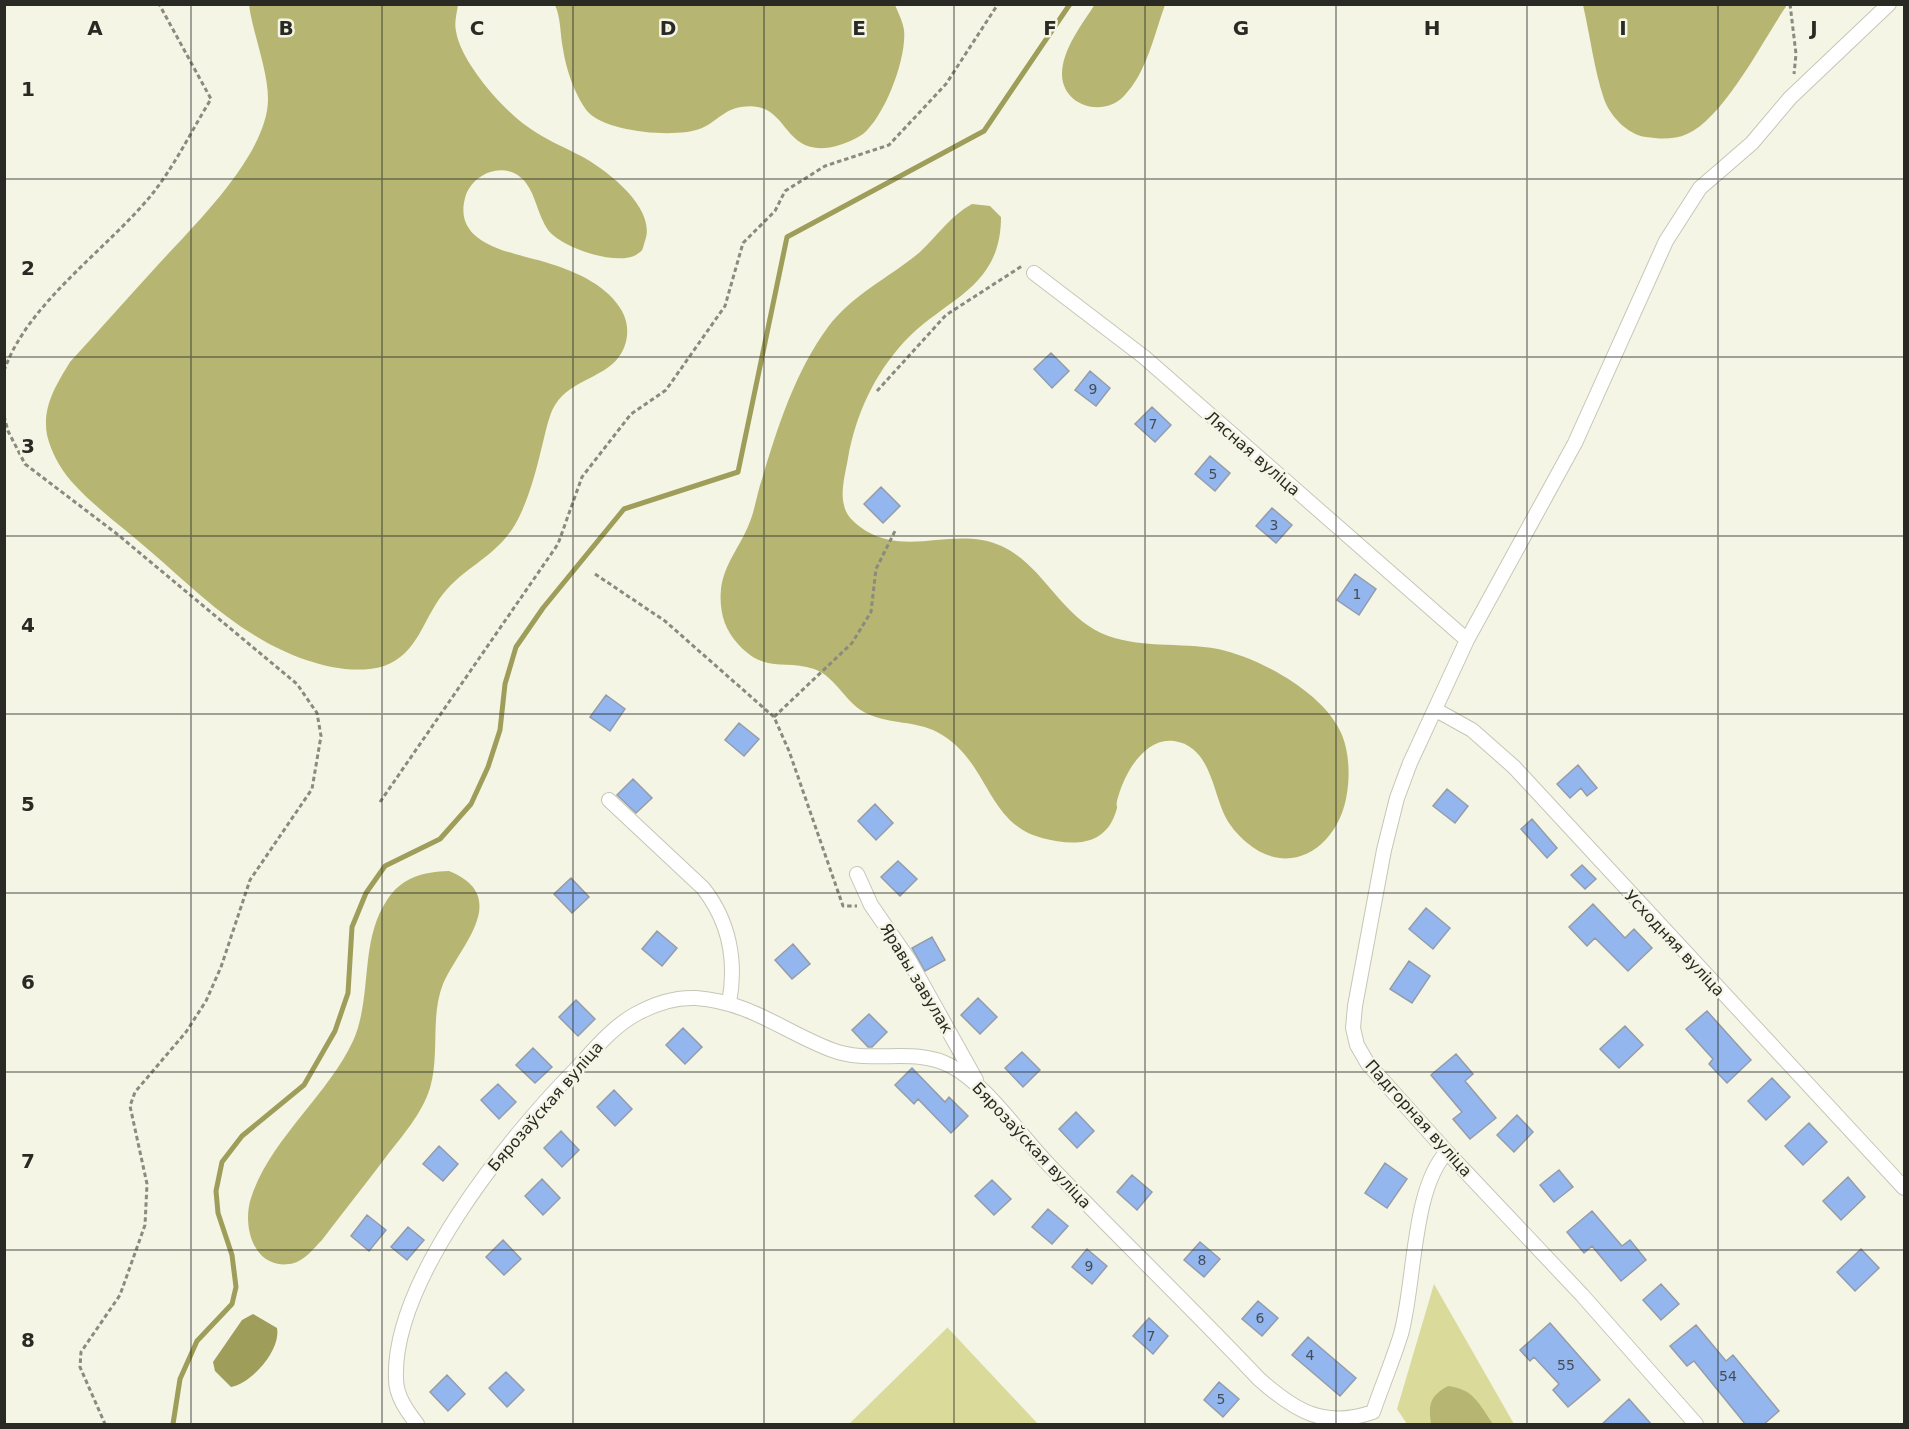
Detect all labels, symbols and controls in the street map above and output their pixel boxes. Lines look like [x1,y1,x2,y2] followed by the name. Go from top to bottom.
[87,16,103,40] text: A
[278,16,294,40] text: B
[470,16,484,40] text: C
[660,16,676,40] text: D
[852,16,866,40] text: E
[1043,16,1057,40] text: F
[1233,16,1249,40] text: G
[1424,16,1440,40] text: H
[1619,16,1627,40] text: I
[1808,16,1818,40] text: J
[21,77,35,101] text: 1
[21,256,35,280] text: 2
[1089,381,1097,397] house number: 9
[1201,407,1304,500] street label: Лясная вуліца
[1149,416,1157,432] house number: 7
[21,434,35,458] text: 3
[1209,466,1217,482] house number: 5
[1270,517,1278,533] house number: 3
[1353,586,1361,602] house number: 1
[21,613,35,637] text: 4
[21,792,35,816] text: 5
[1621,886,1729,1000] street label: Усходняя вуліца
[876,920,957,1037] street label: Яравы завулак
[21,970,35,994] text: 6
[484,1038,607,1175] street label: Бярозаўская вуліца
[1361,1056,1476,1181] street label: Падгорная вуліца
[968,1078,1095,1212] street label: Бярозаўская вуліца
[21,1149,35,1173] text: 7
[1198,1252,1206,1268] house number: 8
[1085,1258,1093,1274] house number: 9
[1256,1310,1265,1326] house number: 6
[21,1328,35,1352] text: 8
[1147,1328,1155,1344] house number: 7
[1306,1347,1315,1363] house number: 4
[1557,1357,1575,1373] house number: 55
[1719,1368,1737,1384] house number: 54
[1217,1391,1225,1407] house number: 5

